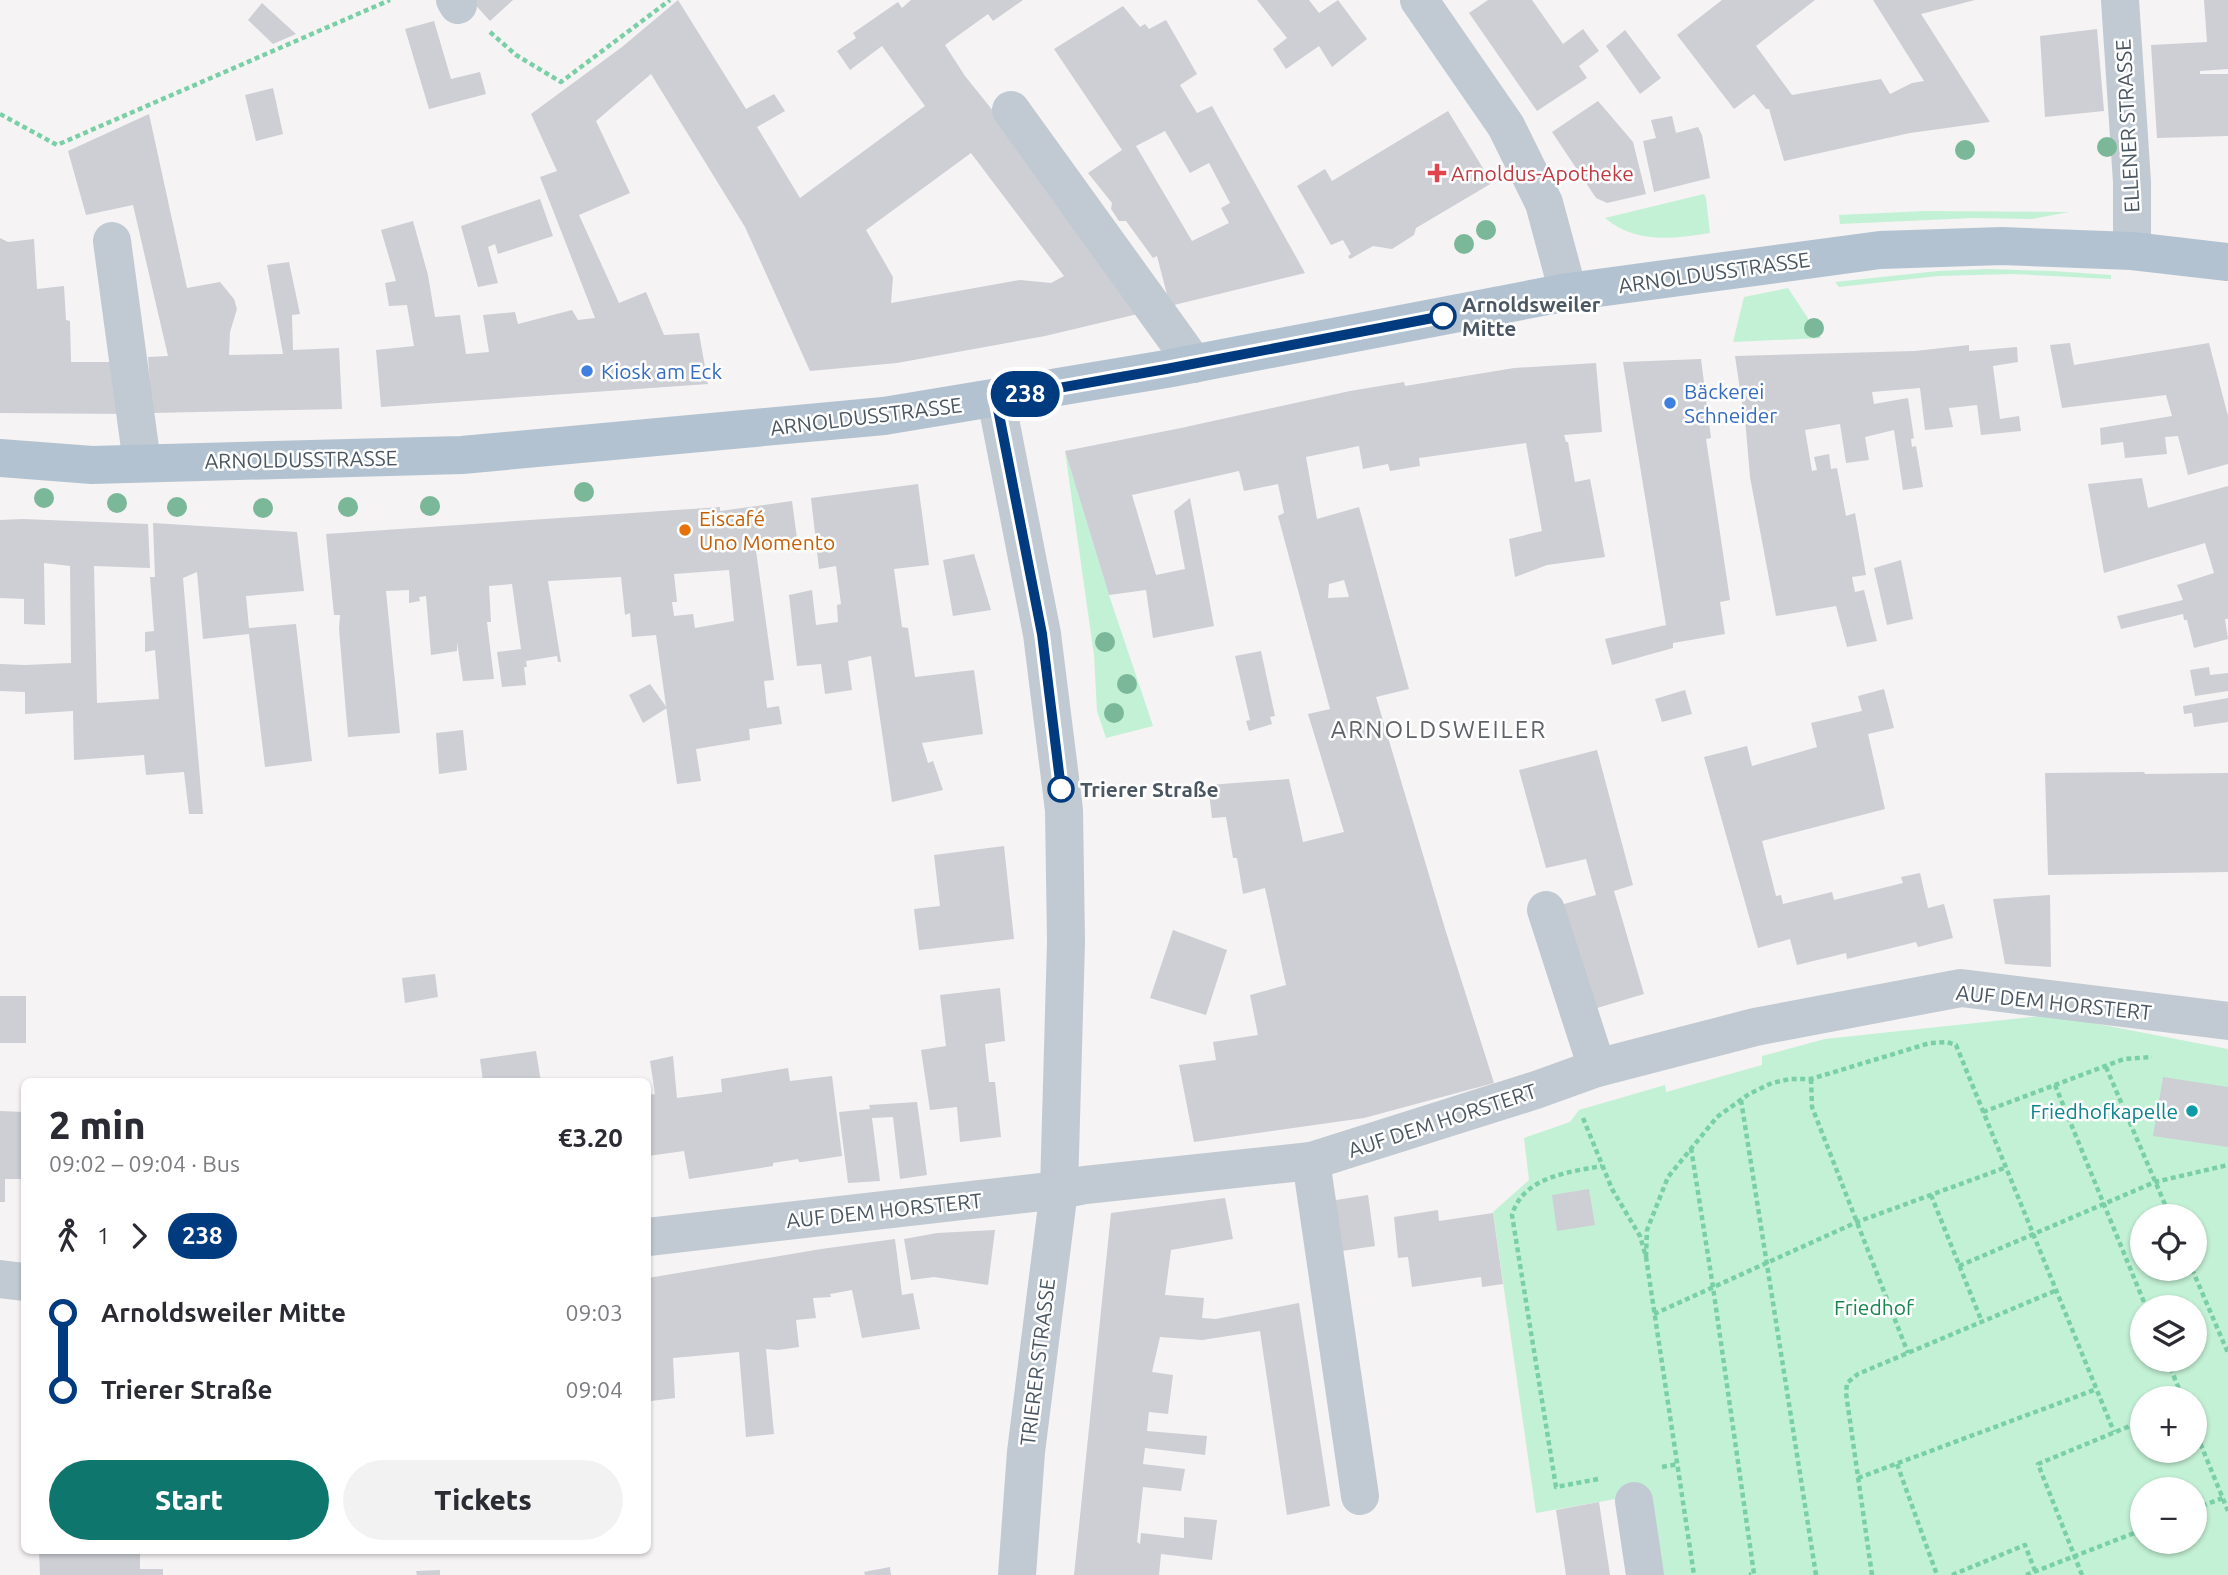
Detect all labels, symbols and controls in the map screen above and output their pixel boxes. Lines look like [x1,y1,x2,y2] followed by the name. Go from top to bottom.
[2110,39,2144,213] street label: ELLENER STRASSE
[1451,161,1634,185] place label: Arnoldus-Apotheke
[1429,165,1445,181] marker: Arnoldus-Apotheke
[1617,247,1811,297] street label: ARNOLDUSSTRASSE
[1462,292,1601,340] place label: Arnoldsweiler Mitte
[1430,303,1456,329] marker: Arnoldsweiler Mitte
[601,359,722,383] place label: Kiosk am Eck
[579,363,595,379] marker: Kiosk am Eck
[985,371,1065,417] line badge: 238
[1684,379,1777,427] place label: Bäckerei Schneider
[1005,380,1045,407] text: 238
[769,392,963,440] street label: ARNOLDUSSTRASSE
[1662,395,1678,411] marker: Bäckerei Schneider
[204,445,398,473] street label: ARNOLDUSSTRASSE
[699,506,835,554] place label: Eiscafé Uno Momento
[677,522,693,538] marker: Eiscafé Uno Momento
[1331,716,1547,743] district label: ARNOLDSWEILER
[1048,776,1074,802] marker: Trierer Straße
[1080,777,1219,801] place label: Trierer Straße
[1955,980,2153,1024] street label: AUF DEM HORSTERT
[1345,1078,1540,1162] street label: AUF DEM HORSTERT
[2030,1099,2178,1123] place label: Friedhofkapelle
[2184,1103,2200,1119] marker: Friedhofkapelle
[49,1104,146,1146] text: 2 min
[558,1123,623,1152] text: €3.20
[49,1151,240,1176] text: 09:02 – 09:04 · Bus
[785,1188,983,1232] street label: AUF DEM HORSTERT
[2130,1204,2207,1554] map controls
[2130,1204,2207,1281] button: locate
[49,1217,87,1255] icon: walk
[120,1217,158,1255] icon: forward
[182,1222,223,1249] text: 238
[97,1223,110,1248] text: 1
[1015,1277,1059,1447] street label: TRIERER STRASSE
[1834,1295,1915,1319] park label: Friedhof
[2130,1295,2207,1372] button: layers
[101,1298,346,1327] text: Arnoldsweiler Mitte
[565,1300,623,1325] text: 09:03
[101,1375,273,1404] text: Trierer Straße
[565,1377,623,1402] text: 09:04
[2130,1386,2207,1463] button: +
[49,1460,329,1540] button: Start
[343,1460,623,1540] button: Tickets
[2130,1477,2207,1554] button: −

